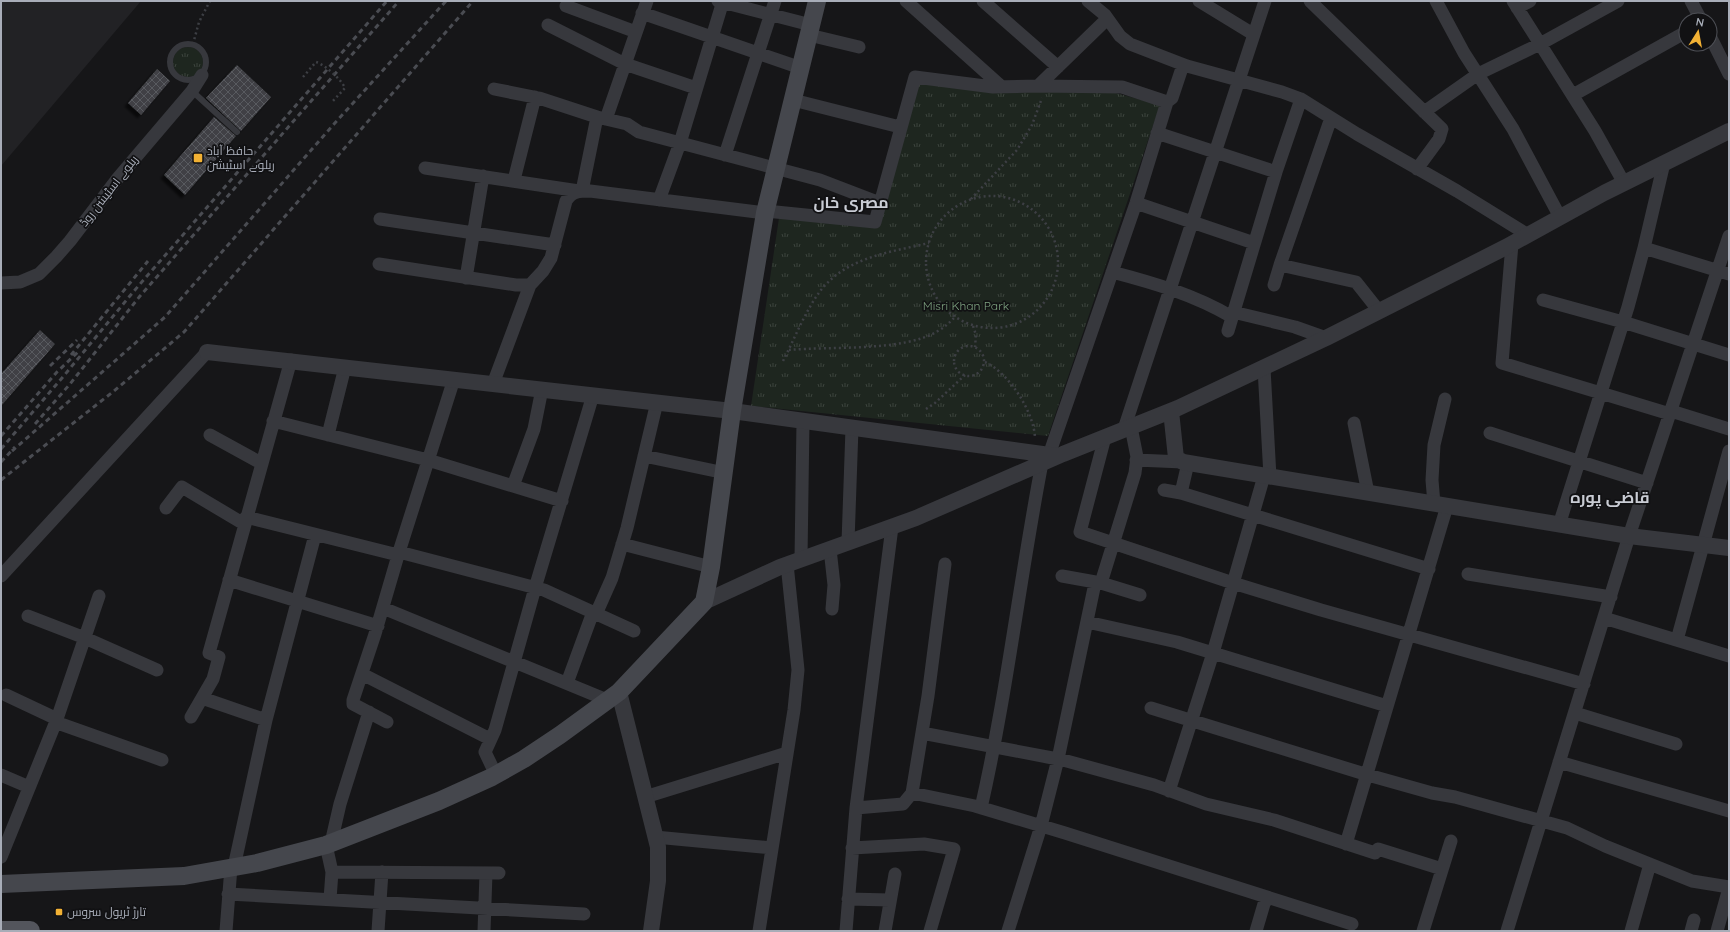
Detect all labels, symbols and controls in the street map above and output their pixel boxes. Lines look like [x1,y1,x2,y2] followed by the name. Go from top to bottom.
[1678,12,1718,52] north arrow
[1695,15,1705,30] text: N
[207,143,275,172] place label: حافظ آباد ریلوے اسٹیشن
[76,152,141,229] street label: ریلوے اسٹیشن روڈ
[192,152,204,164] marker: حافظ آباد ریلوے اسٹیشن
[813,192,889,212] district label: مصری خان
[923,298,1009,313] park label: Misri Khan Park
[1570,487,1650,509] district label: قاضی پورہ
[67,904,147,919] place label: تارڑ ٹریول سروس
[54,907,64,917] marker: تارڑ ٹریول سروس

